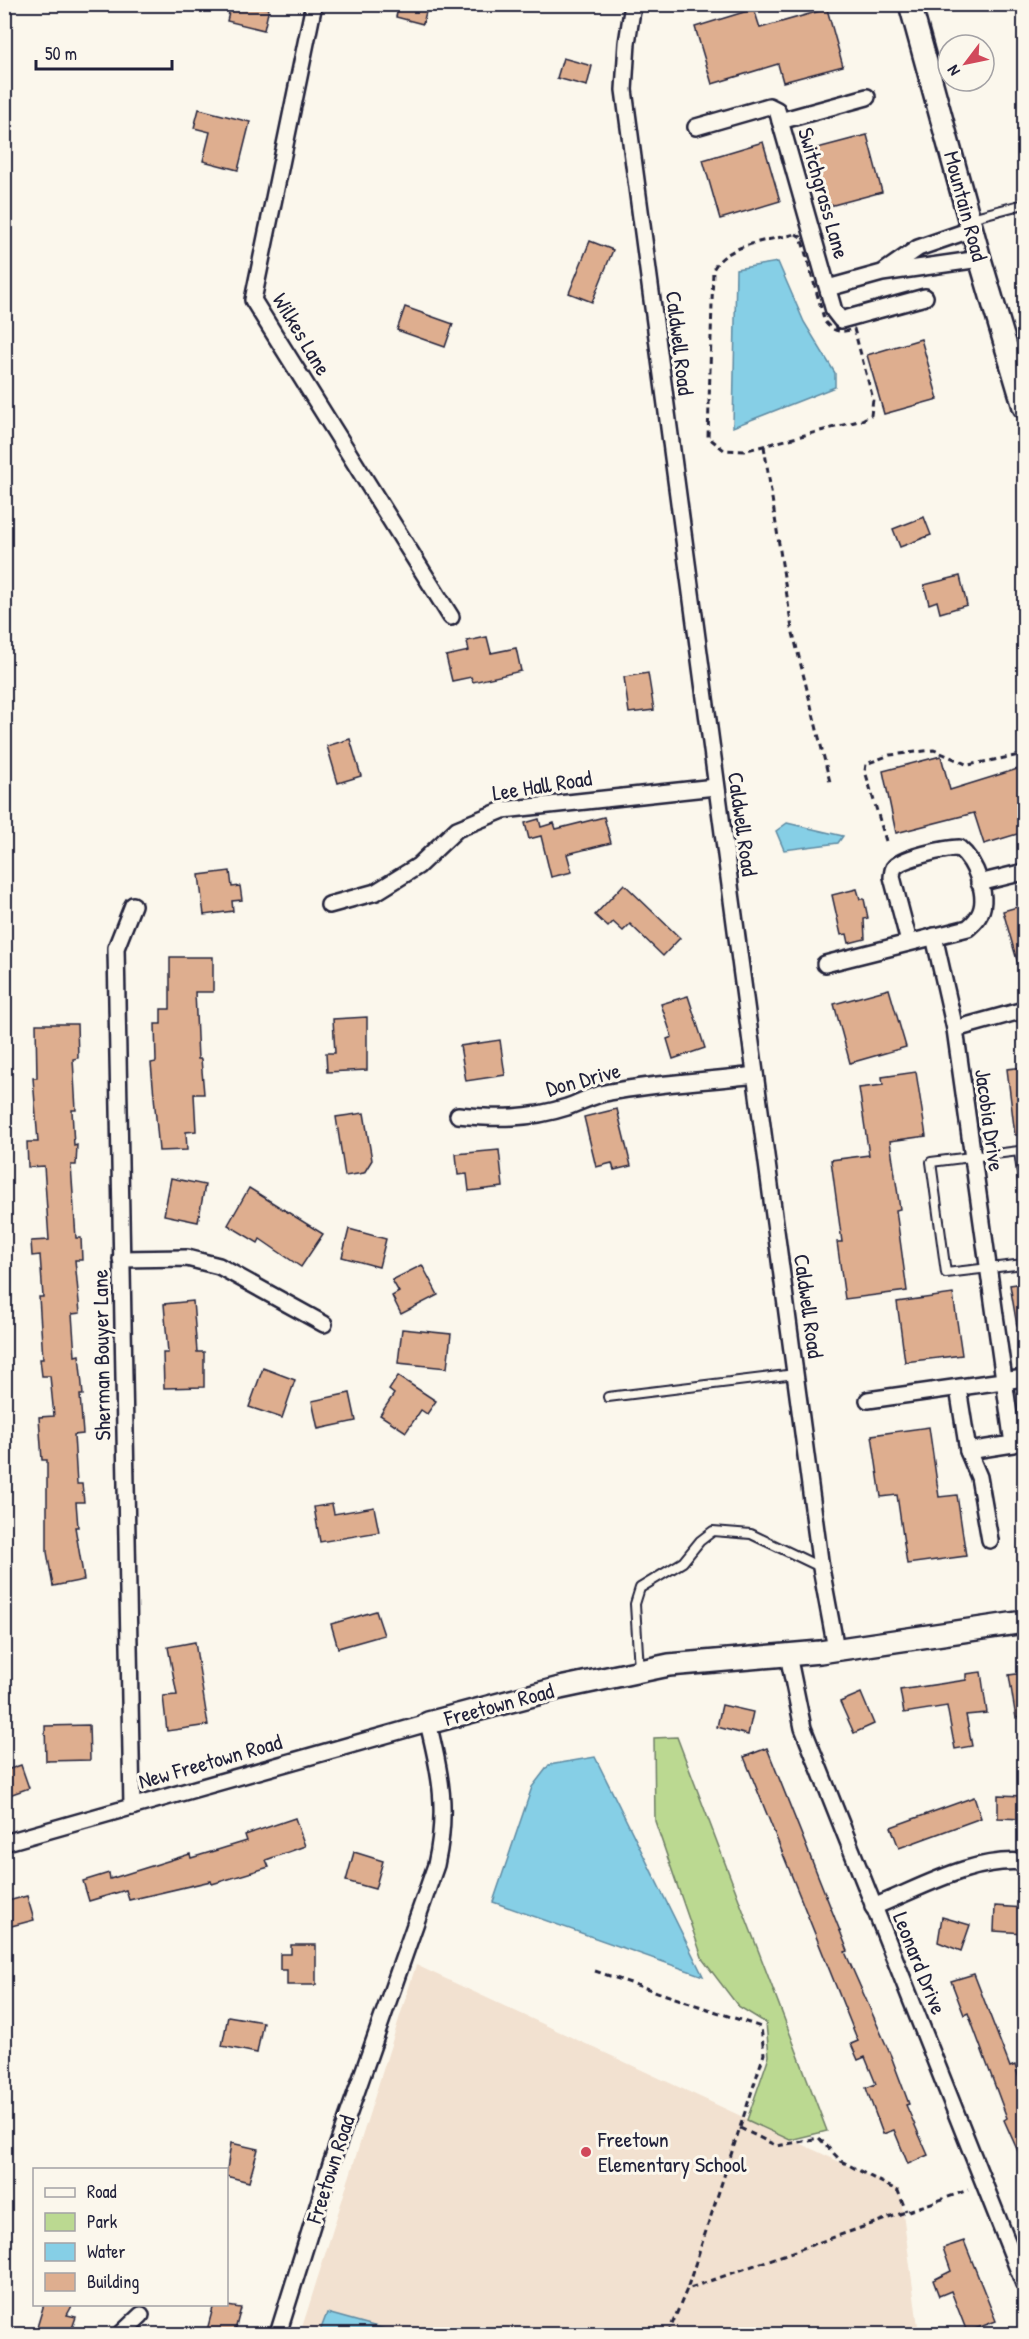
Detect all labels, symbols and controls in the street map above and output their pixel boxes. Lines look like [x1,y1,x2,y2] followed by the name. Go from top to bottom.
[36,33,172,71] scale bar
[936,33,996,93] north arrow
[45,41,77,66] text: 50 m
[941,61,965,80] text: N
[791,124,857,262] street label: Switchgrass Lane
[937,148,995,265] street label: Mountain Road
[266,287,338,381] street label: Wilkes Lane
[659,289,701,397] street label: Caldwell Road
[490,762,594,808] street label: Lee Hall Road
[721,770,765,878] street label: Caldwell Road
[543,1055,624,1103] street label: Don Drive
[968,1067,1012,1173] street label: Jacobia Drive
[787,1252,831,1360] street label: Caldwell Road
[85,1269,117,1441] street label: Sherman Bouyer Lane
[440,1675,557,1733] street label: Freetown Road
[135,1726,285,1796] street label: New Freetown Road
[886,1907,954,2019] street label: Leonard Drive
[298,2111,362,2228] street label: Freetown Road
[597,2124,747,2179] place label: Freetown Elementary School
[579,2145,593,2159] marker: Freetown Elementary School
[33,2168,228,2306] legend
[87,2179,117,2204] text: Road
[87,2209,118,2234] text: Park
[87,2239,125,2264] text: Water
[87,2269,139,2294] text: Building

